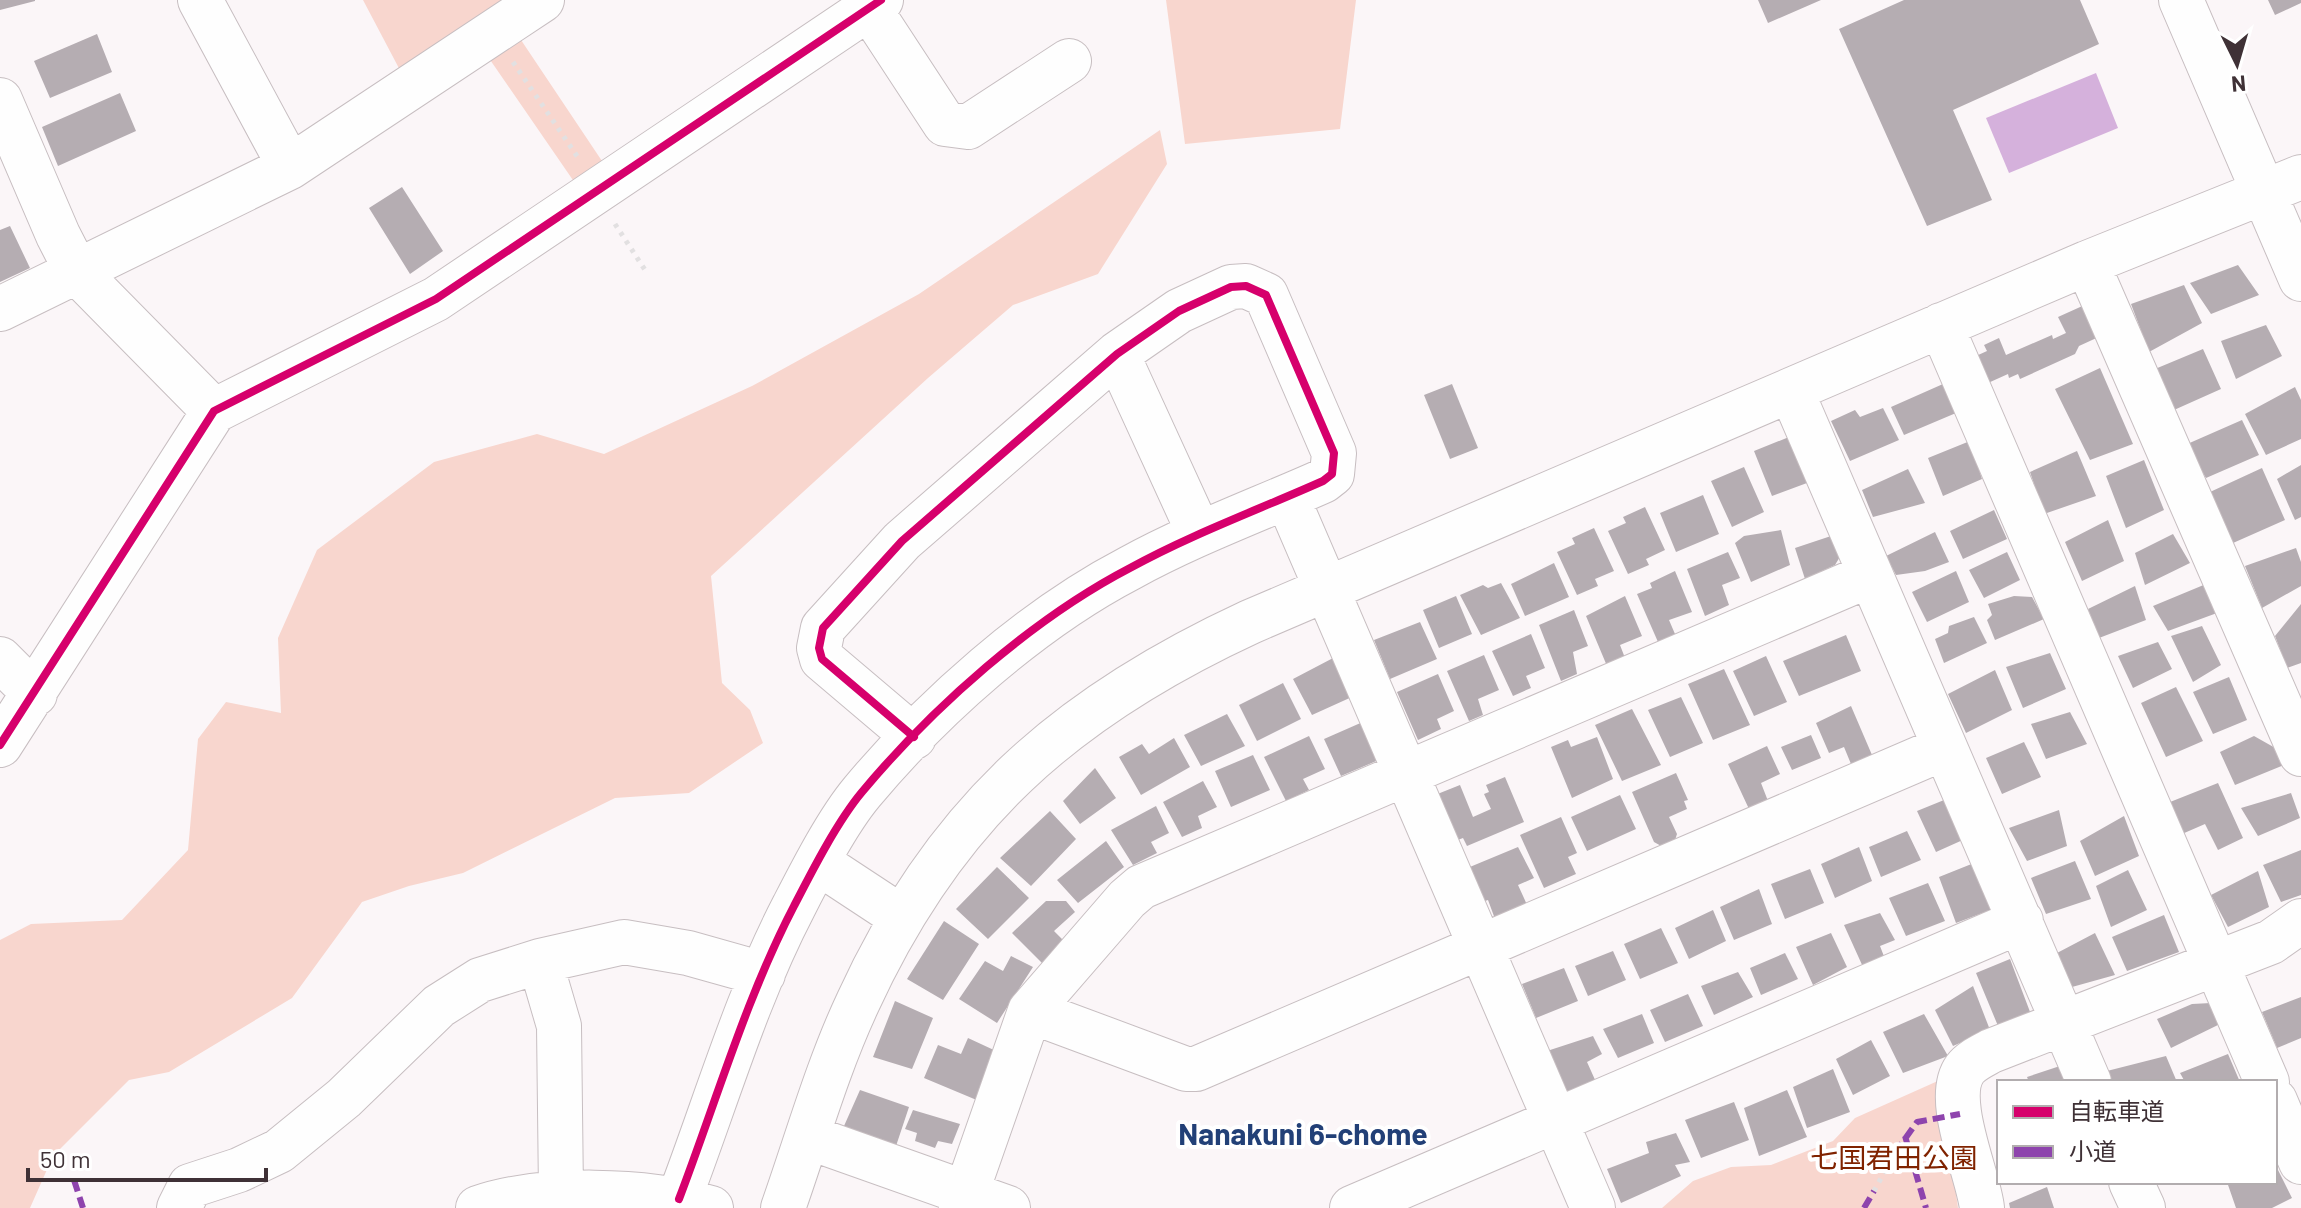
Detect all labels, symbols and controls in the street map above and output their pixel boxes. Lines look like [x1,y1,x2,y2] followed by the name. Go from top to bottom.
[2197,24,2277,104] north arrow
[2230,71,2247,99] text: N
[1997,1080,2277,1184] legend
[2069,1096,2165,1125] text: 自転車道
[1178,1115,1428,1151] district label: Nanakuni 6-chome
[28,1132,266,1182] scale bar
[2069,1136,2117,1165] text: 小道
[1810,1140,1978,1174] park label: 七国君田公園
[40,1144,91,1173] text: 50 m

